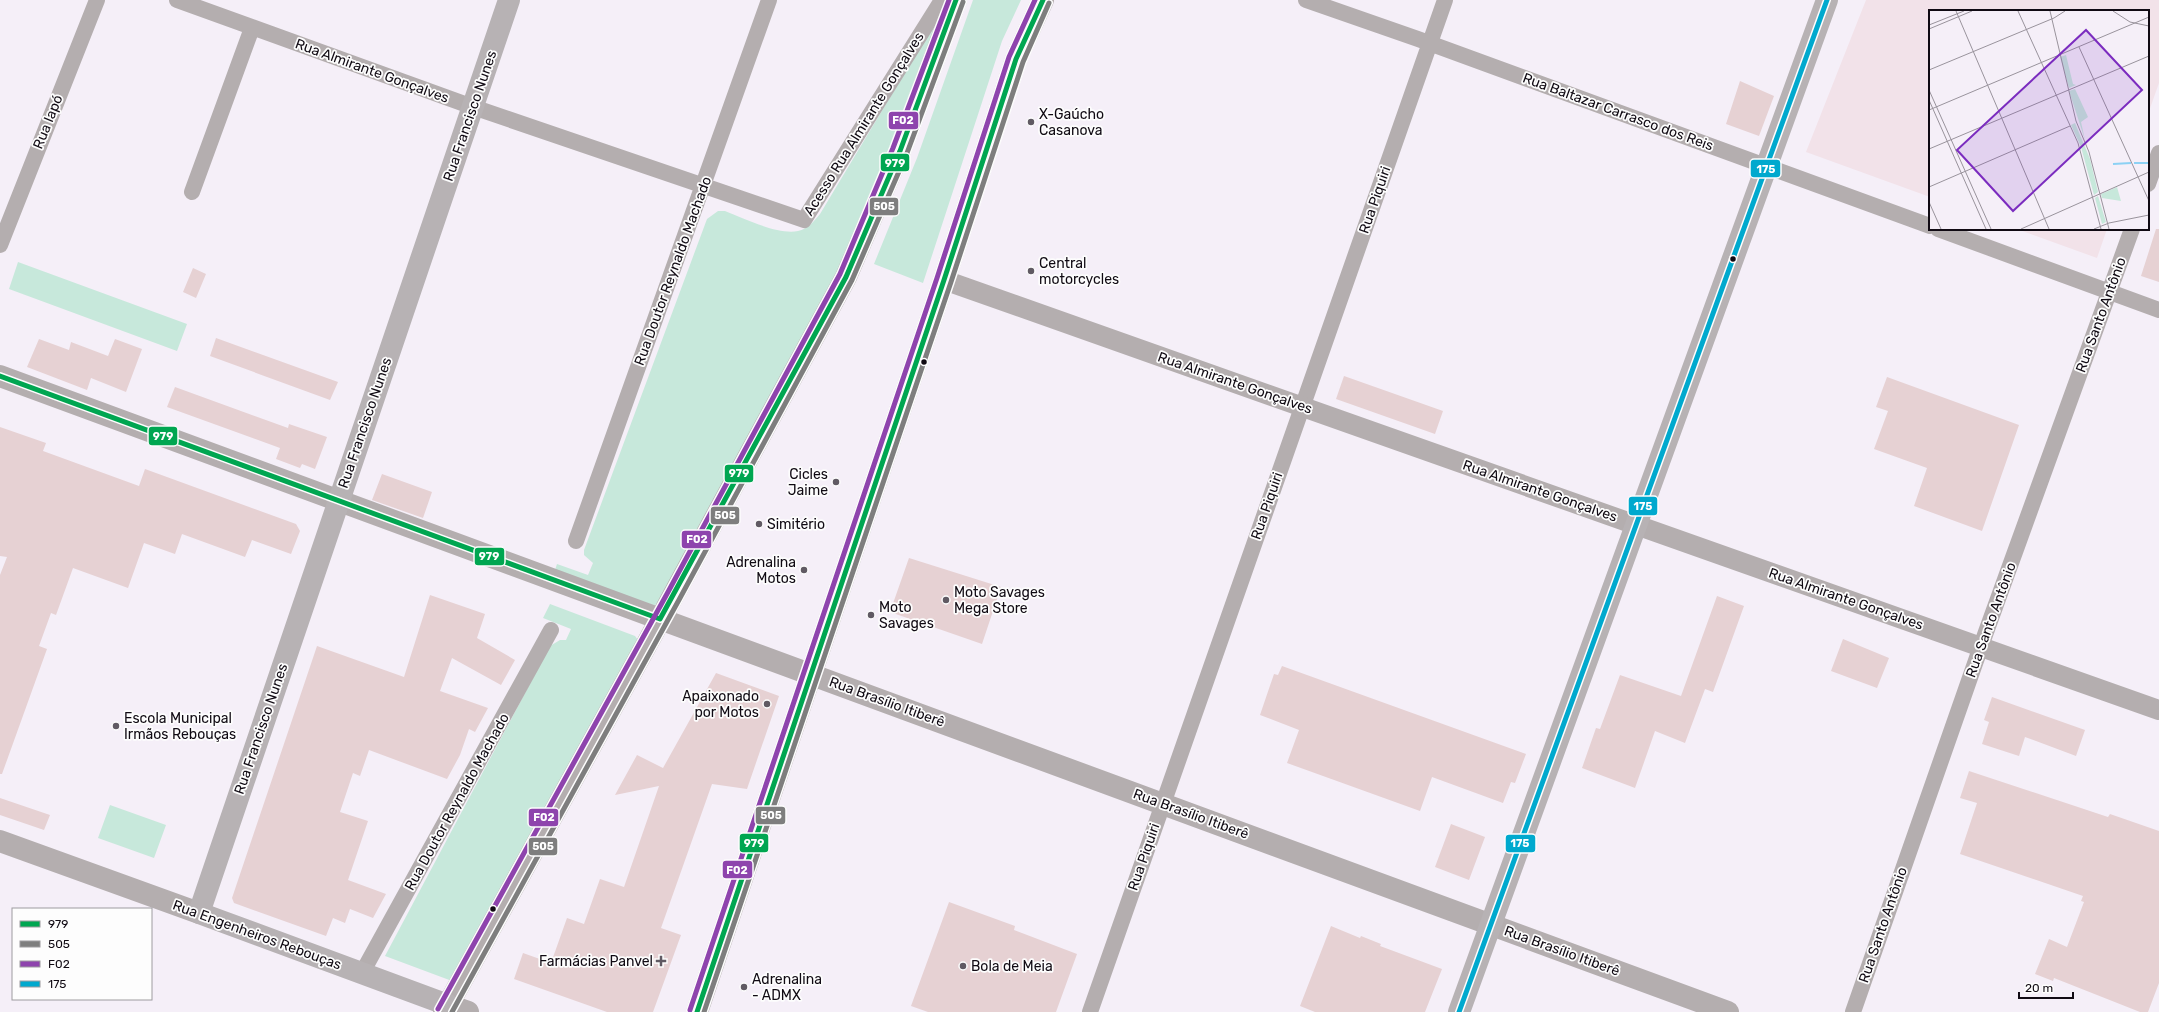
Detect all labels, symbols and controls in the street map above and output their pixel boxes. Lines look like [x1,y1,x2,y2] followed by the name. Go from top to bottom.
[1929,10,2149,230] inset map
[800,29,928,219] street label: Acesso Rua Almirante Gonçalves
[293,35,451,107] street label: Rua Almirante Gonçalves
[440,48,500,184] street label: Rua Francisco Nunes
[1520,70,1716,154] street label: Rua Baltazar Carrasco dos Reis
[30,93,66,151] street label: Rua Iapó
[1039,106,1104,139] place label: X-Gaúcho Casanova
[888,111,919,130] line badge: F02
[892,114,914,127] text: F02
[1026,117,1036,127] marker: X-Gaúcho Casanova
[880,153,910,172] line badge: 979
[885,157,905,170] text: 979
[1750,159,1781,178] line badge: 175
[1757,163,1775,176] text: 175
[1356,164,1394,236] street label: Rua Piquiri
[631,174,715,368] street label: Rua Doutor Reynaldo Machado
[869,197,899,216] line badge: 505
[873,200,895,213] text: 505
[1728,254,1738,264] unlabelled marker
[1039,255,1119,288] place label: Central motorcycles
[2072,255,2130,375] street label: Rua Santo Antônio
[1026,266,1036,276] marker: Central motorcycles
[1155,349,1315,417] street label: Rua Almirante Gonçalves
[335,355,395,491] street label: Rua Francisco Nunes
[919,357,929,367] unlabelled marker
[148,426,178,446] line badge: 979
[153,430,173,443] text: 979
[1460,457,1620,525] street label: Rua Almirante Gonçalves
[724,464,754,483] line badge: 979
[788,466,828,499] place label: Cicles Jaime
[729,467,749,480] text: 979
[1248,470,1286,542] street label: Rua Piquiri
[831,477,841,487] marker: Cicles Jaime
[1628,496,1658,516] line badge: 175
[1634,500,1652,513] text: 175
[710,506,740,525] line badge: 505
[714,509,736,522] text: 505
[767,516,825,533] place label: Simitério
[754,519,764,529] marker: Simitério
[681,530,712,549] line badge: F02
[686,533,708,546] text: F02
[474,547,505,566] line badge: 979
[479,550,499,563] text: 979
[726,554,796,587] place label: Adrenalina Motos
[1962,560,2020,680] street label: Rua Santo Antônio
[799,565,809,575] marker: Adrenalina Motos
[1766,565,1926,633] street label: Rua Almirante Gonçalves
[954,584,1045,617] place label: Moto Savages Mega Store
[941,595,951,605] marker: Moto Savages Mega Store
[879,599,934,632] place label: Moto Savages
[866,610,876,620] marker: Moto Savages
[231,661,291,797] street label: Rua Francisco Nunes
[827,673,947,731] street label: Rua Brasílio Itiberê
[682,688,759,721] place label: Apaixonado por Motos
[762,699,772,709] marker: Apaixonado por Motos
[124,710,236,743] place label: Escola Municipal Irmãos Rebouças
[401,711,513,893] street label: Rua Doutor Reynaldo Machado
[111,721,121,731] marker: Escola Municipal Irmãos Rebouças
[1131,785,1251,843] street label: Rua Brasílio Itiberê
[755,806,786,825] line badge: 505
[528,808,559,827] line badge: F02
[760,809,782,822] text: 505
[533,811,555,824] text: F02
[1125,821,1163,893] street label: Rua Piquiri
[739,833,769,853] line badge: 979
[1505,834,1536,853] line badge: 175
[528,837,558,856] line badge: 505
[744,837,764,850] text: 979
[1511,837,1529,850] text: 175
[532,840,554,853] text: 505
[722,860,753,879] line badge: F02
[726,864,748,877] text: F02
[1855,865,1911,985] street label: Rua Santo Antônio
[170,897,344,973] street label: Rua Engenheiros Rebouças
[488,904,498,914] unlabelled marker
[12,908,152,1000] legend
[48,917,68,931] text: 979
[1502,922,1622,980] street label: Rua Brasílio Itiberê
[48,937,70,951] text: 505
[539,953,653,970] place label: Farmácias Panvel
[656,956,666,966] marker: Farmácias Panvel
[48,957,70,971] text: F02
[971,958,1053,975] place label: Bola de Meia
[958,961,968,971] marker: Bola de Meia
[752,971,822,1004] place label: Adrenalina - ADMX
[2019,974,2073,1000] scale bar
[48,977,66,991] text: 175
[2025,981,2053,995] text: 20 m
[739,982,749,992] marker: Adrenalina - ADMX

